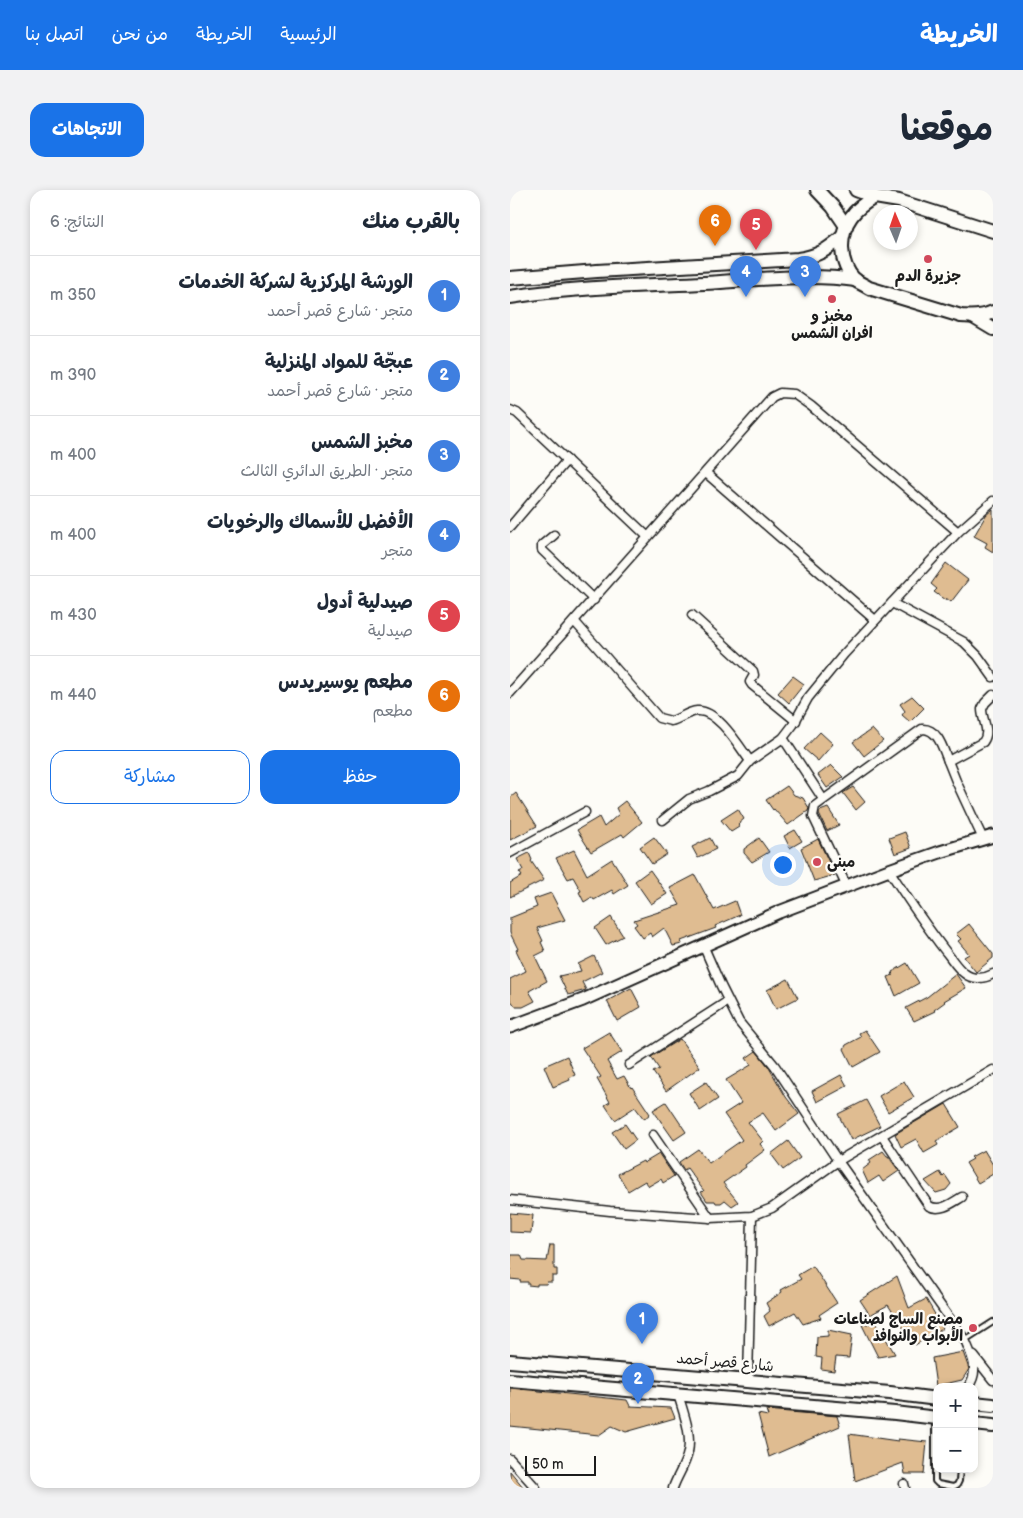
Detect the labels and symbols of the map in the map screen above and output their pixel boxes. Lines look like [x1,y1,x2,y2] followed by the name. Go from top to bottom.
[699,205,731,246] pin: 6
[873,205,918,250] north arrow
[740,209,772,250] pin: 5
[922,253,934,265] marker: جزيرة الدم
[730,256,762,297] pin: 4
[789,256,821,297] pin: 3
[895,267,961,287] place label: جزيرة الدم
[826,293,838,305] marker: مخبز و افران الشمس
[791,307,873,343] place label: مخبز و افران الشمس
[770,852,796,878] your location
[827,853,855,872] place label: مبنى
[811,856,823,868] marker: مبنى
[626,1303,658,1344] pin: 1
[834,1310,963,1346] place label: مصنع الساج لصناعات الأبواب والنوافذ
[967,1322,979,1334] marker: مصنع الساج لصناعات الأبواب والنوافذ
[675,1349,774,1376] street label: شارع قصر أحمد
[622,1363,654,1404] pin: 2
[525,1453,596,1476] scale bar

